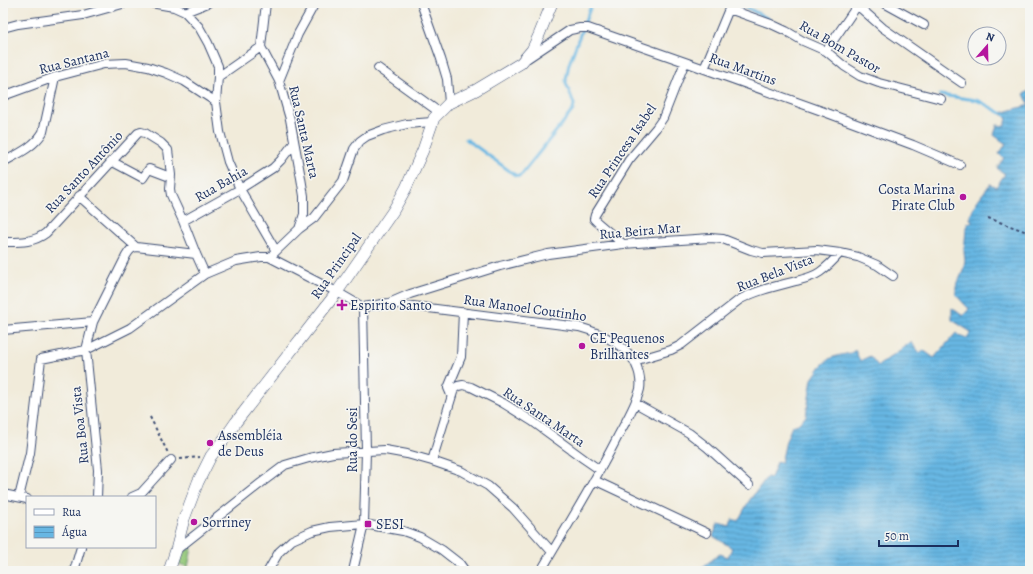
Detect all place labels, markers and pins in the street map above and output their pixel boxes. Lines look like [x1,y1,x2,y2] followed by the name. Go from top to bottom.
[878,180,955,215] place label: Costa Marina Pirate Club
[958,192,968,202] marker: Costa Marina Pirate Club
[350,296,432,315] place label: Espirito Santo
[337,300,347,310] marker: Espirito Santo
[590,329,665,364] place label: CE Pequenos Brilhantes
[577,341,587,351] marker: CE Pequenos Brilhantes
[217,426,283,461] place label: Assembléia de Deus
[205,438,215,448] marker: Assembléia de Deus
[202,513,252,532] place label: Sorriney
[376,515,404,534] place label: SESI
[189,517,199,527] marker: Sorriney
[363,519,373,529] marker: SESI

